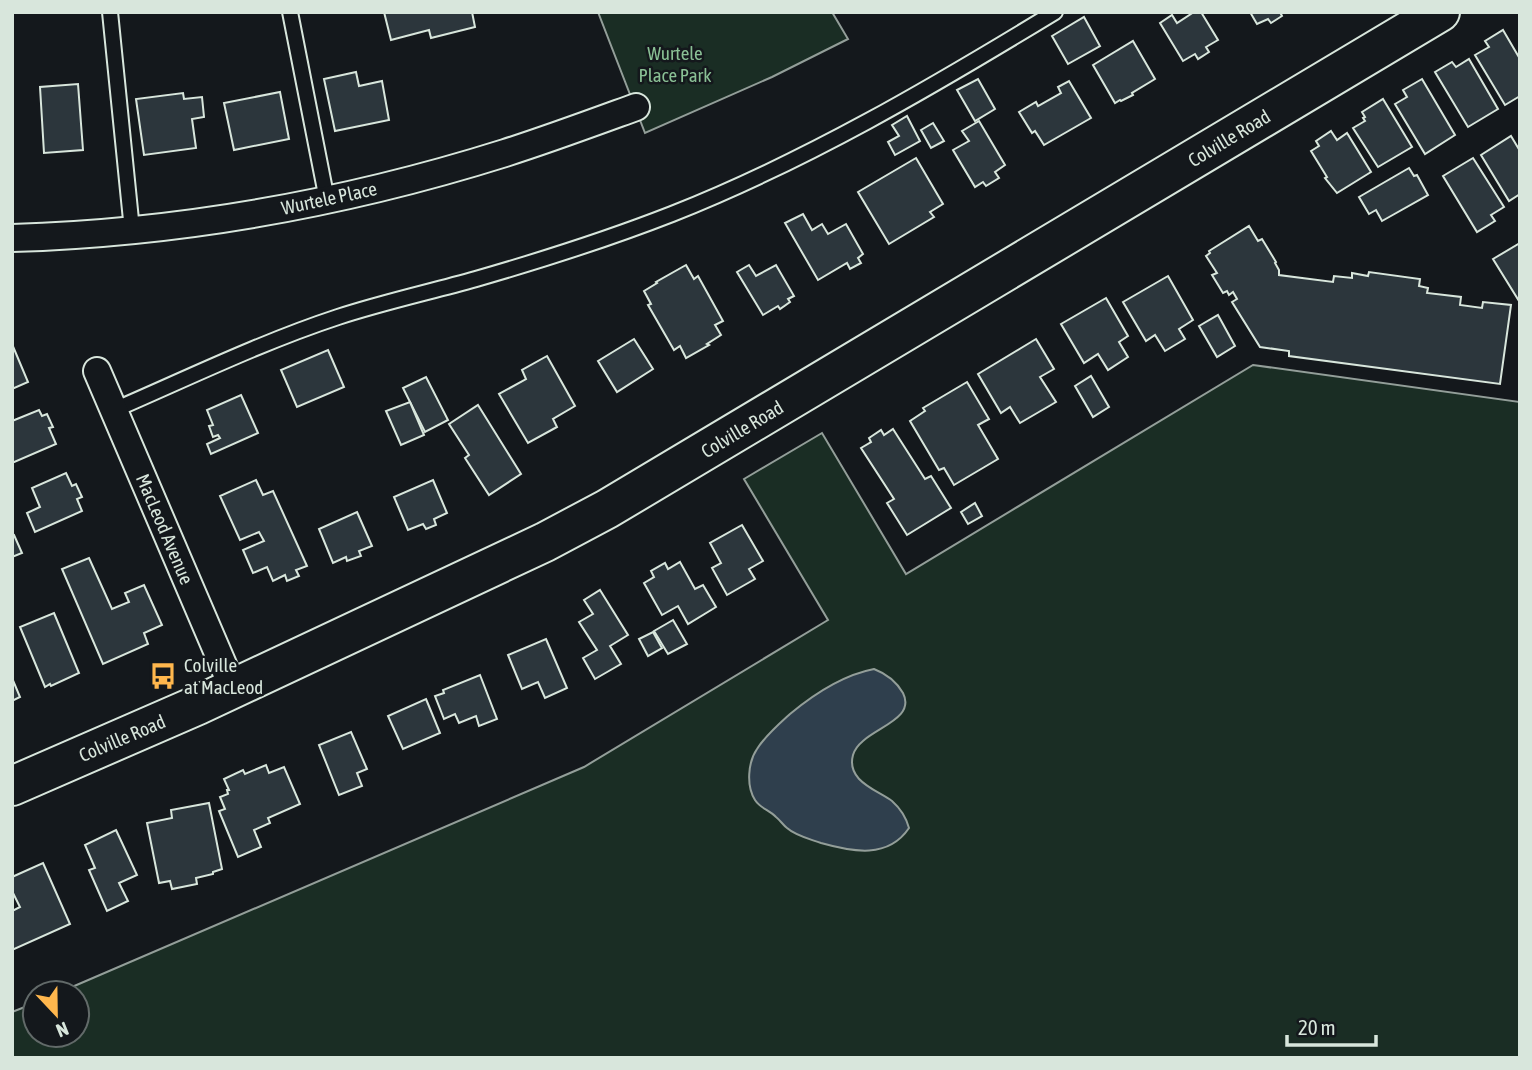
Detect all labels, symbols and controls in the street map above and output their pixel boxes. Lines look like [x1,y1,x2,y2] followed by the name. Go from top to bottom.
[638,42,712,86] park label: Wurtele Place Park
[1184,105,1274,171] street label: Colville Road
[279,177,379,219] street label: Wurtele Place
[697,396,787,462] street label: Colville Road
[132,471,198,587] street label: MacLeod Avenue
[184,654,263,698] place label: Colville at MacLeod
[148,661,178,691] bus stop icon: Colville at MacLeod
[75,710,169,766] street label: Colville Road
[21,979,91,1049] north arrow
[1287,1004,1376,1048] scale bar
[1298,1015,1336,1039] text: 20 m
[53,1017,72,1042] text: N

